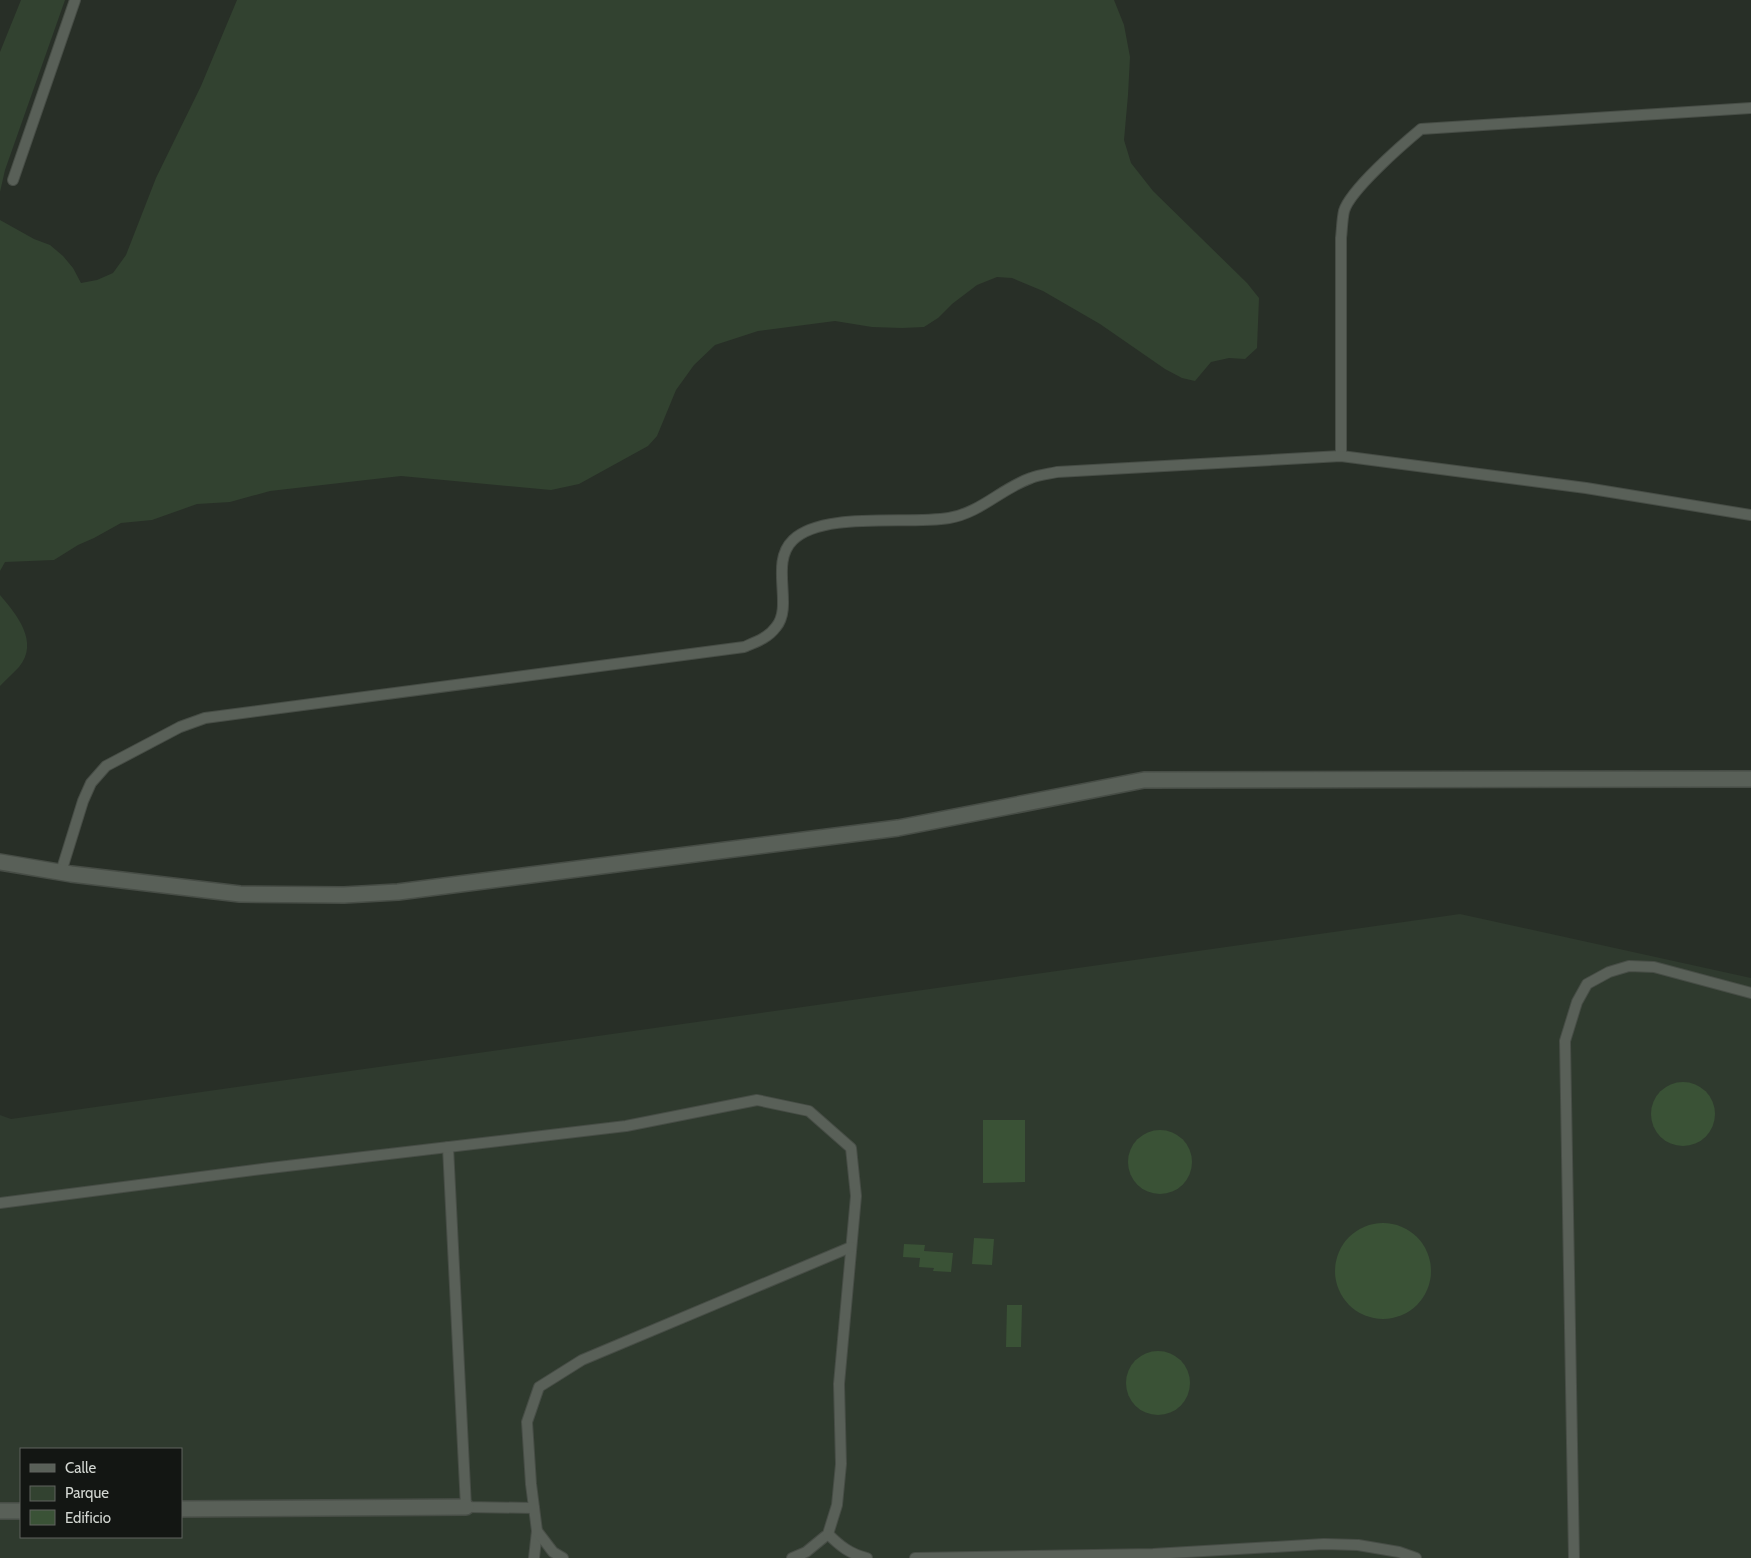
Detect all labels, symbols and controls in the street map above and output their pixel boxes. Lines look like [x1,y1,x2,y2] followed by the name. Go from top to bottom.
[20,1448,182,1538] legend
[65,1459,96,1477] text: Calle
[65,1484,109,1502] text: Parque
[65,1509,111,1527] text: Edificio

